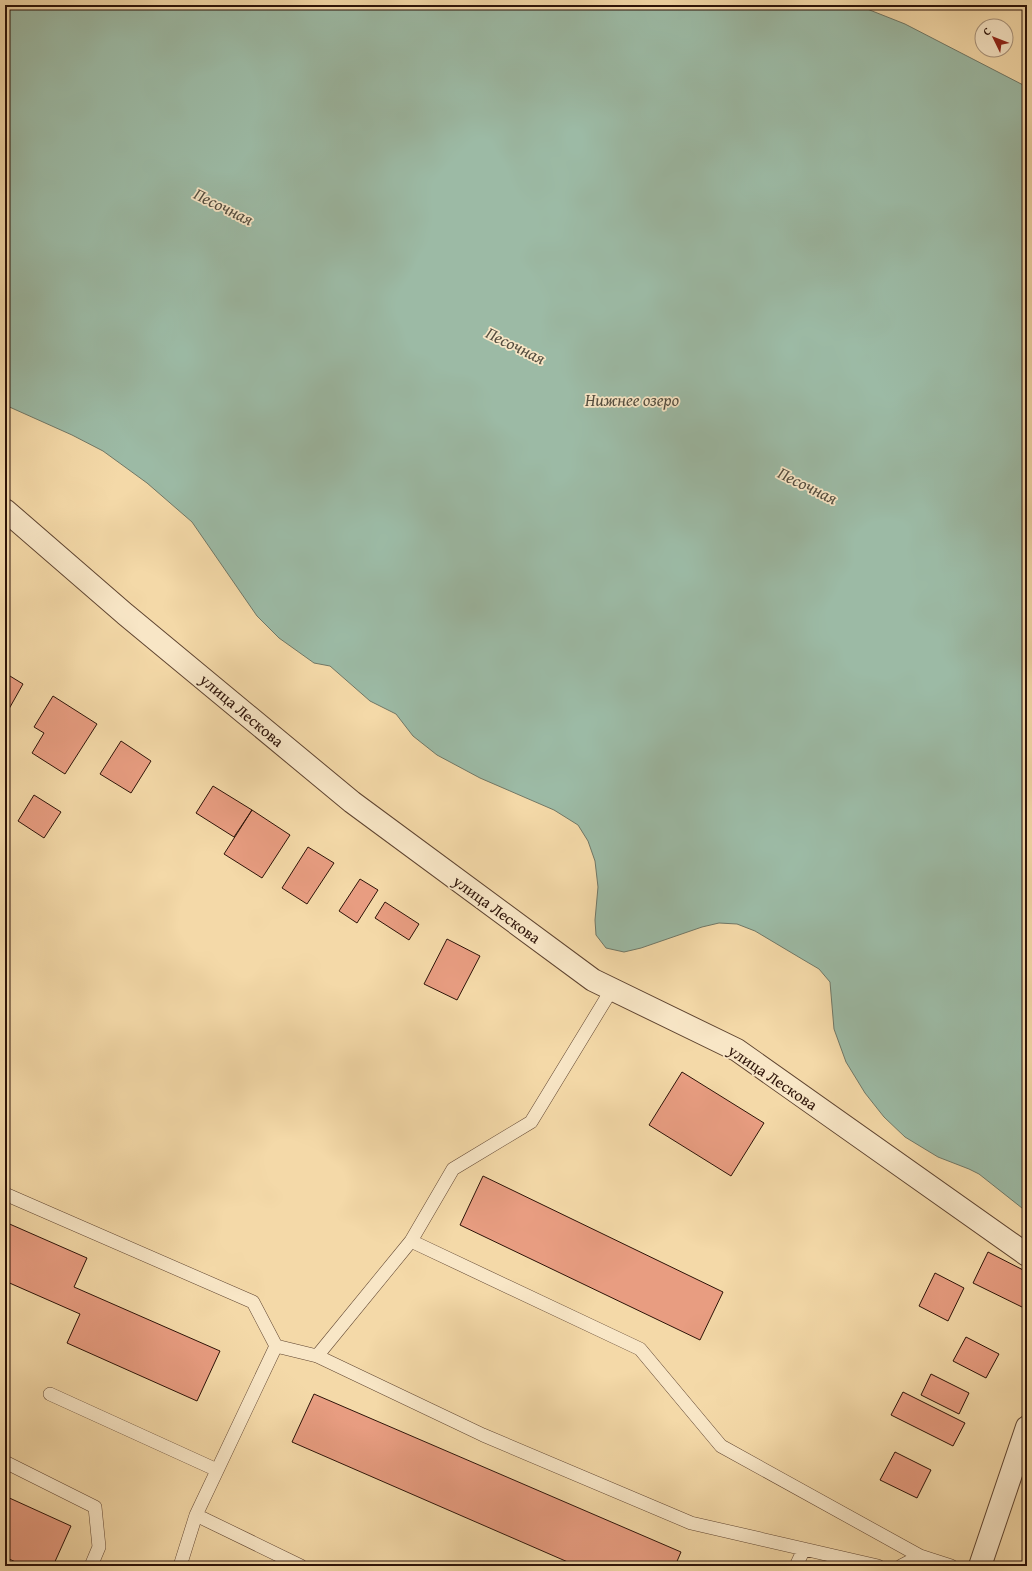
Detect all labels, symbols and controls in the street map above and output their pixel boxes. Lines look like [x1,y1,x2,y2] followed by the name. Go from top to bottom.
[974,18,1014,58] north arrow
[979,23,995,39] text: С
[190,181,259,232] water label: Песочная
[482,320,551,371] water label: Песочная
[585,387,679,412] water label: Нижнее озеро
[774,460,843,511] water label: Песочная
[194,667,290,753] street label: улица Лескова
[447,868,546,949] street label: улица Лескова
[723,1038,823,1116] street label: улица Лескова

